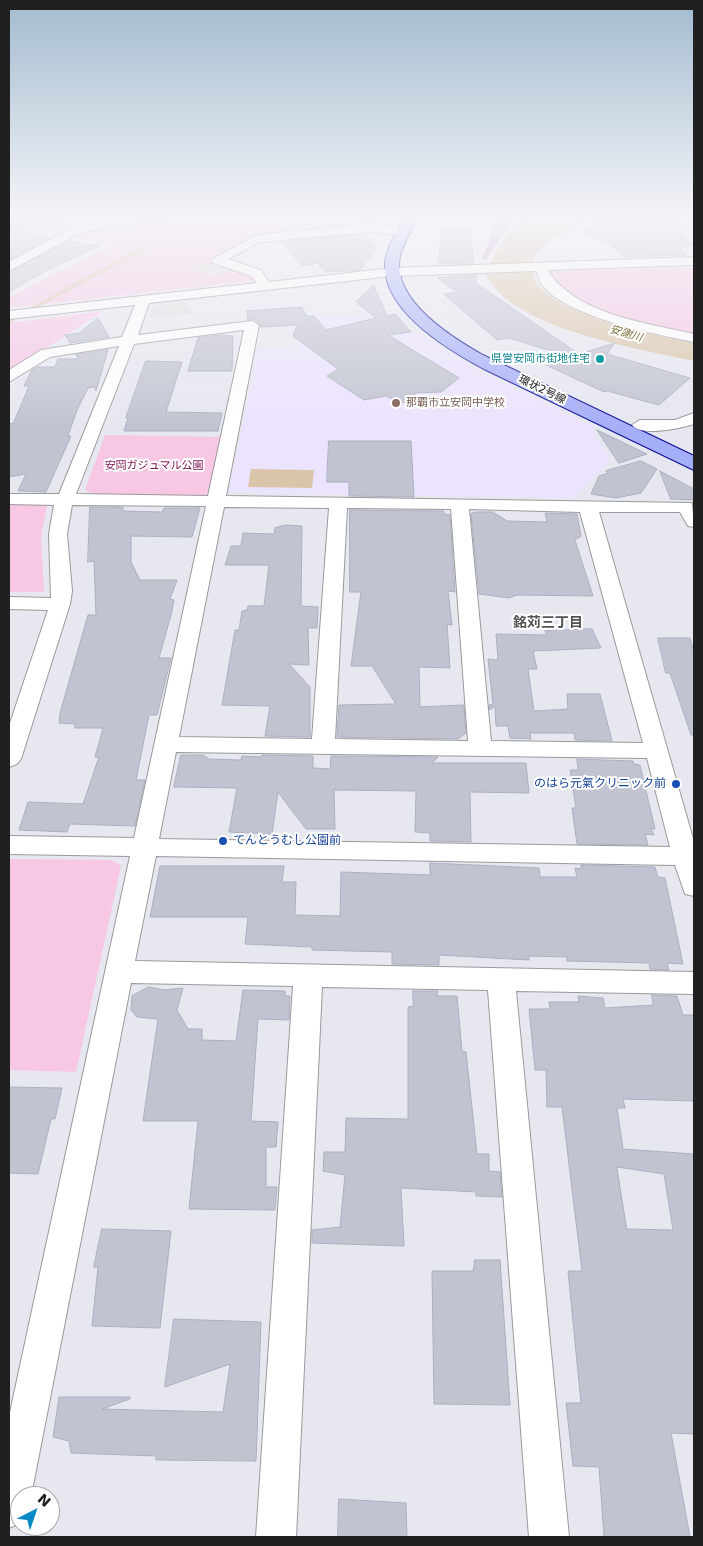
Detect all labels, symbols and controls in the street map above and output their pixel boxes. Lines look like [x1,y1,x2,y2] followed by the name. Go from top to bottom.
[608,323,644,345] water label: 安謝川
[491,352,590,366] place label: 県営安岡市街地住宅
[594,353,606,365] marker: 県営安岡市街地住宅
[516,373,568,407] street label: 環状2号線
[406,396,505,410] place label: 那覇市立安岡中学校
[390,397,402,409] marker: 那覇市立安岡中学校
[105,459,203,473] park label: 安岡ガジュマル公園
[513,615,583,631] district label: 銘苅三丁目
[534,777,666,791] place label: のはら元氣クリニック前
[670,778,682,790] marker: のはら元氣クリニック前
[233,834,341,848] place label: てんとうむし公園前
[217,835,229,847] marker: てんとうむし公園前
[10,1486,60,1536] north arrow
[35,1491,54,1510] text: N

